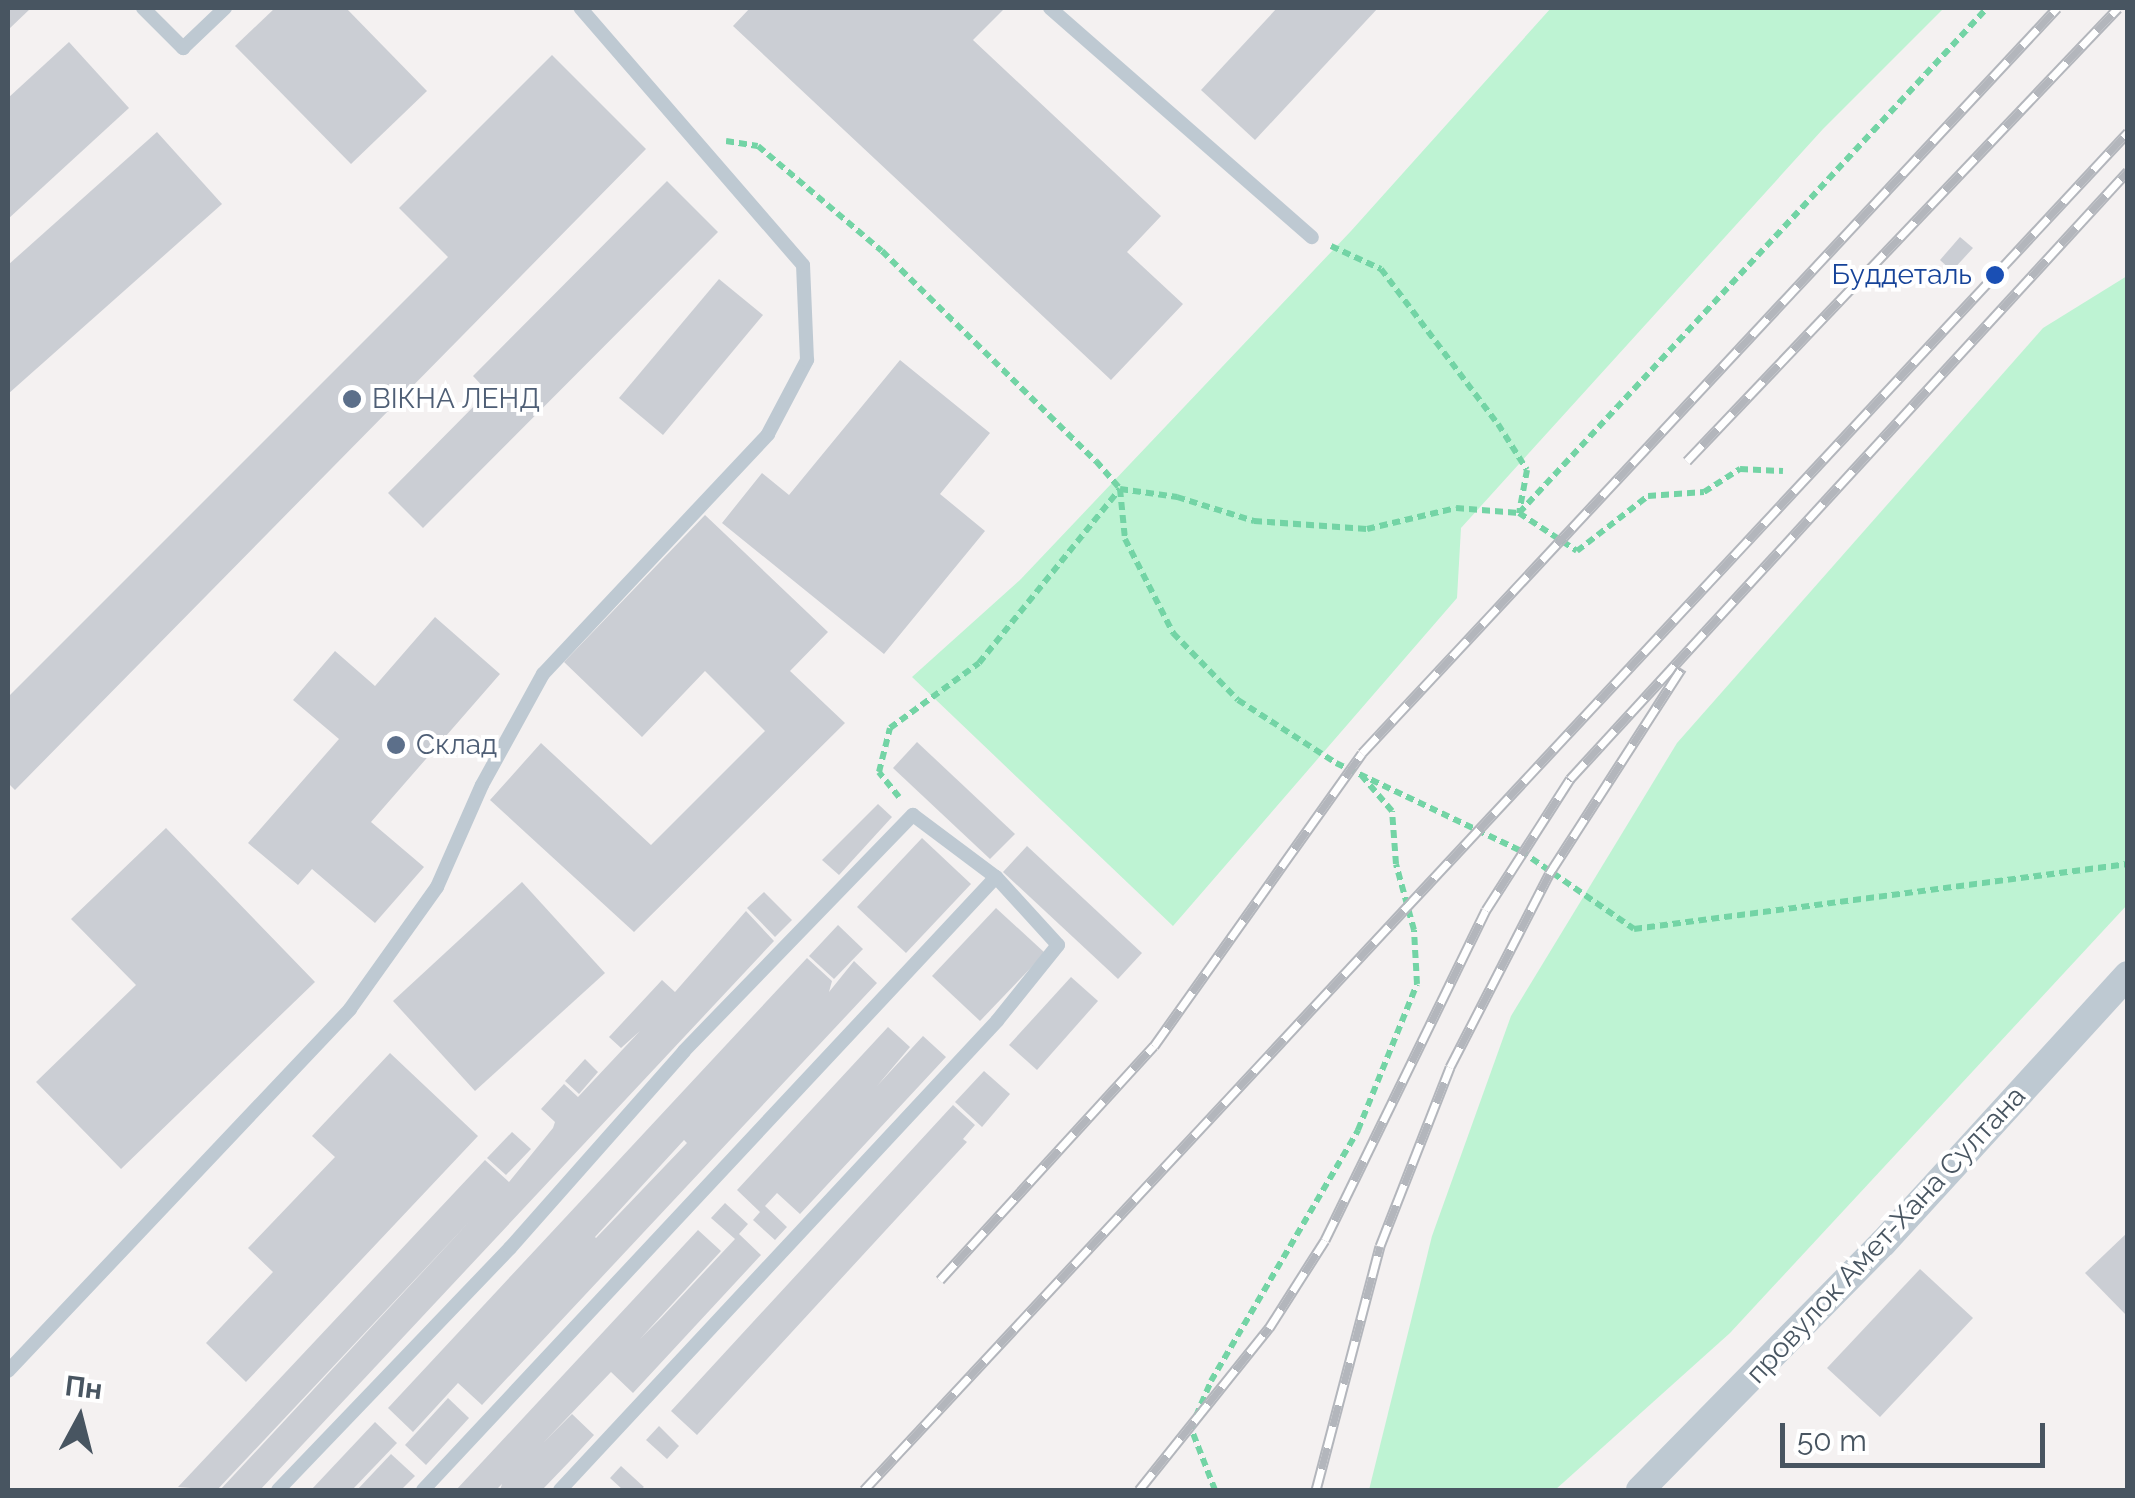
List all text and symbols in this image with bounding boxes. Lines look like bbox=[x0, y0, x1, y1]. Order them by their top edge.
place label: Буддеталь bbox=[1832, 258, 1972, 292]
marker: Буддеталь bbox=[1982, 262, 2008, 288]
place label: ВІКНА ЛЕНД bbox=[372, 382, 541, 416]
marker: ВІКНА ЛЕНД bbox=[341, 388, 363, 410]
place label: Склад bbox=[416, 728, 497, 762]
marker: Склад bbox=[385, 734, 407, 756]
street label: провулок Амет-Хана Султана bbox=[1739, 1079, 2033, 1391]
north arrow bbox=[30, 1368, 130, 1468]
text: Пн bbox=[63, 1369, 104, 1406]
scale bar bbox=[1785, 1403, 2050, 1465]
text: 50 m bbox=[1797, 1423, 1867, 1458]

